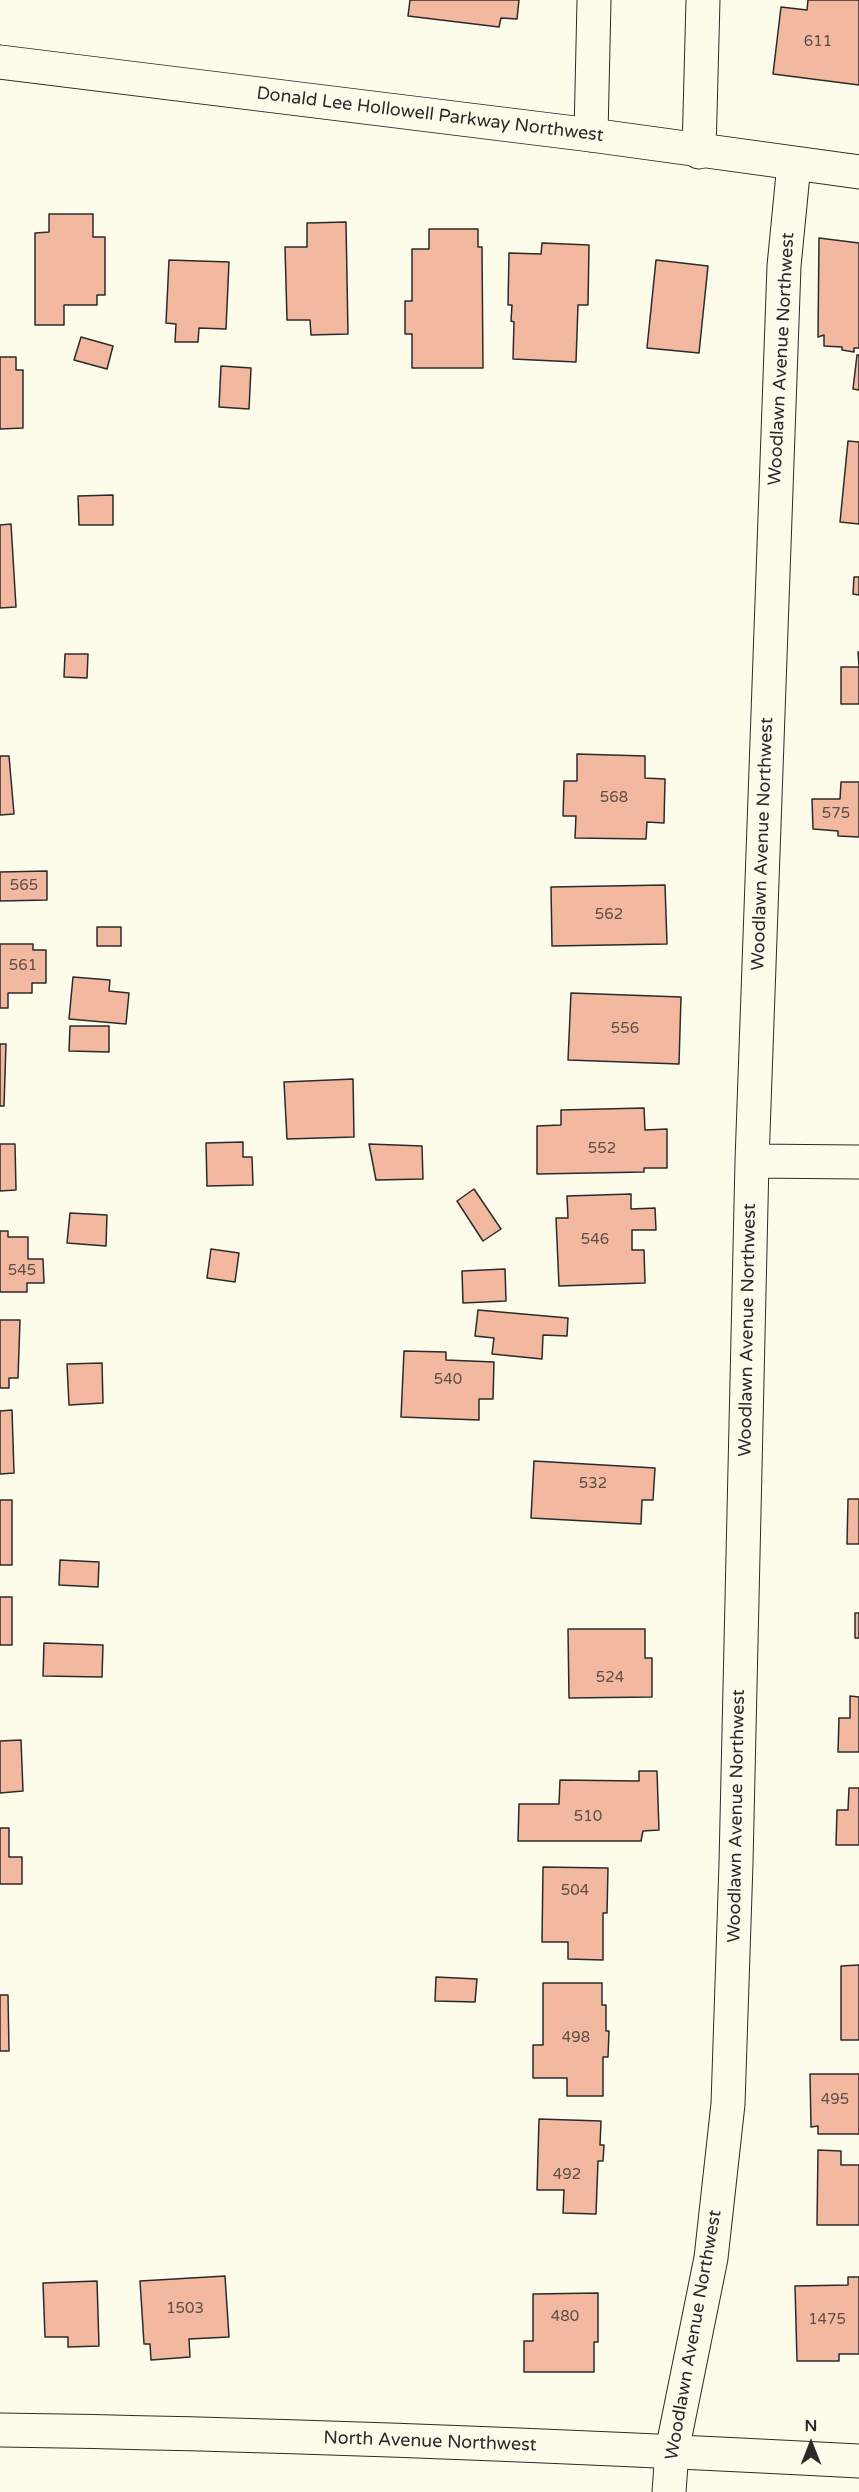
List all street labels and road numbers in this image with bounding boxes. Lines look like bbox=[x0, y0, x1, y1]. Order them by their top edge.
street label: Donald Lee Hollowell Parkway Northwest bbox=[255, 83, 605, 147]
street label: Woodlawn Avenue Northwest bbox=[765, 232, 799, 486]
street label: Woodlawn Avenue Northwest bbox=[748, 717, 778, 971]
street label: Woodlawn Avenue Northwest bbox=[735, 1203, 761, 1457]
street label: Woodlawn Avenue Northwest bbox=[724, 1689, 750, 1943]
street label: Woodlawn Avenue Northwest bbox=[661, 2208, 727, 2462]
street label: North Avenue Northwest bbox=[323, 2427, 537, 2457]

